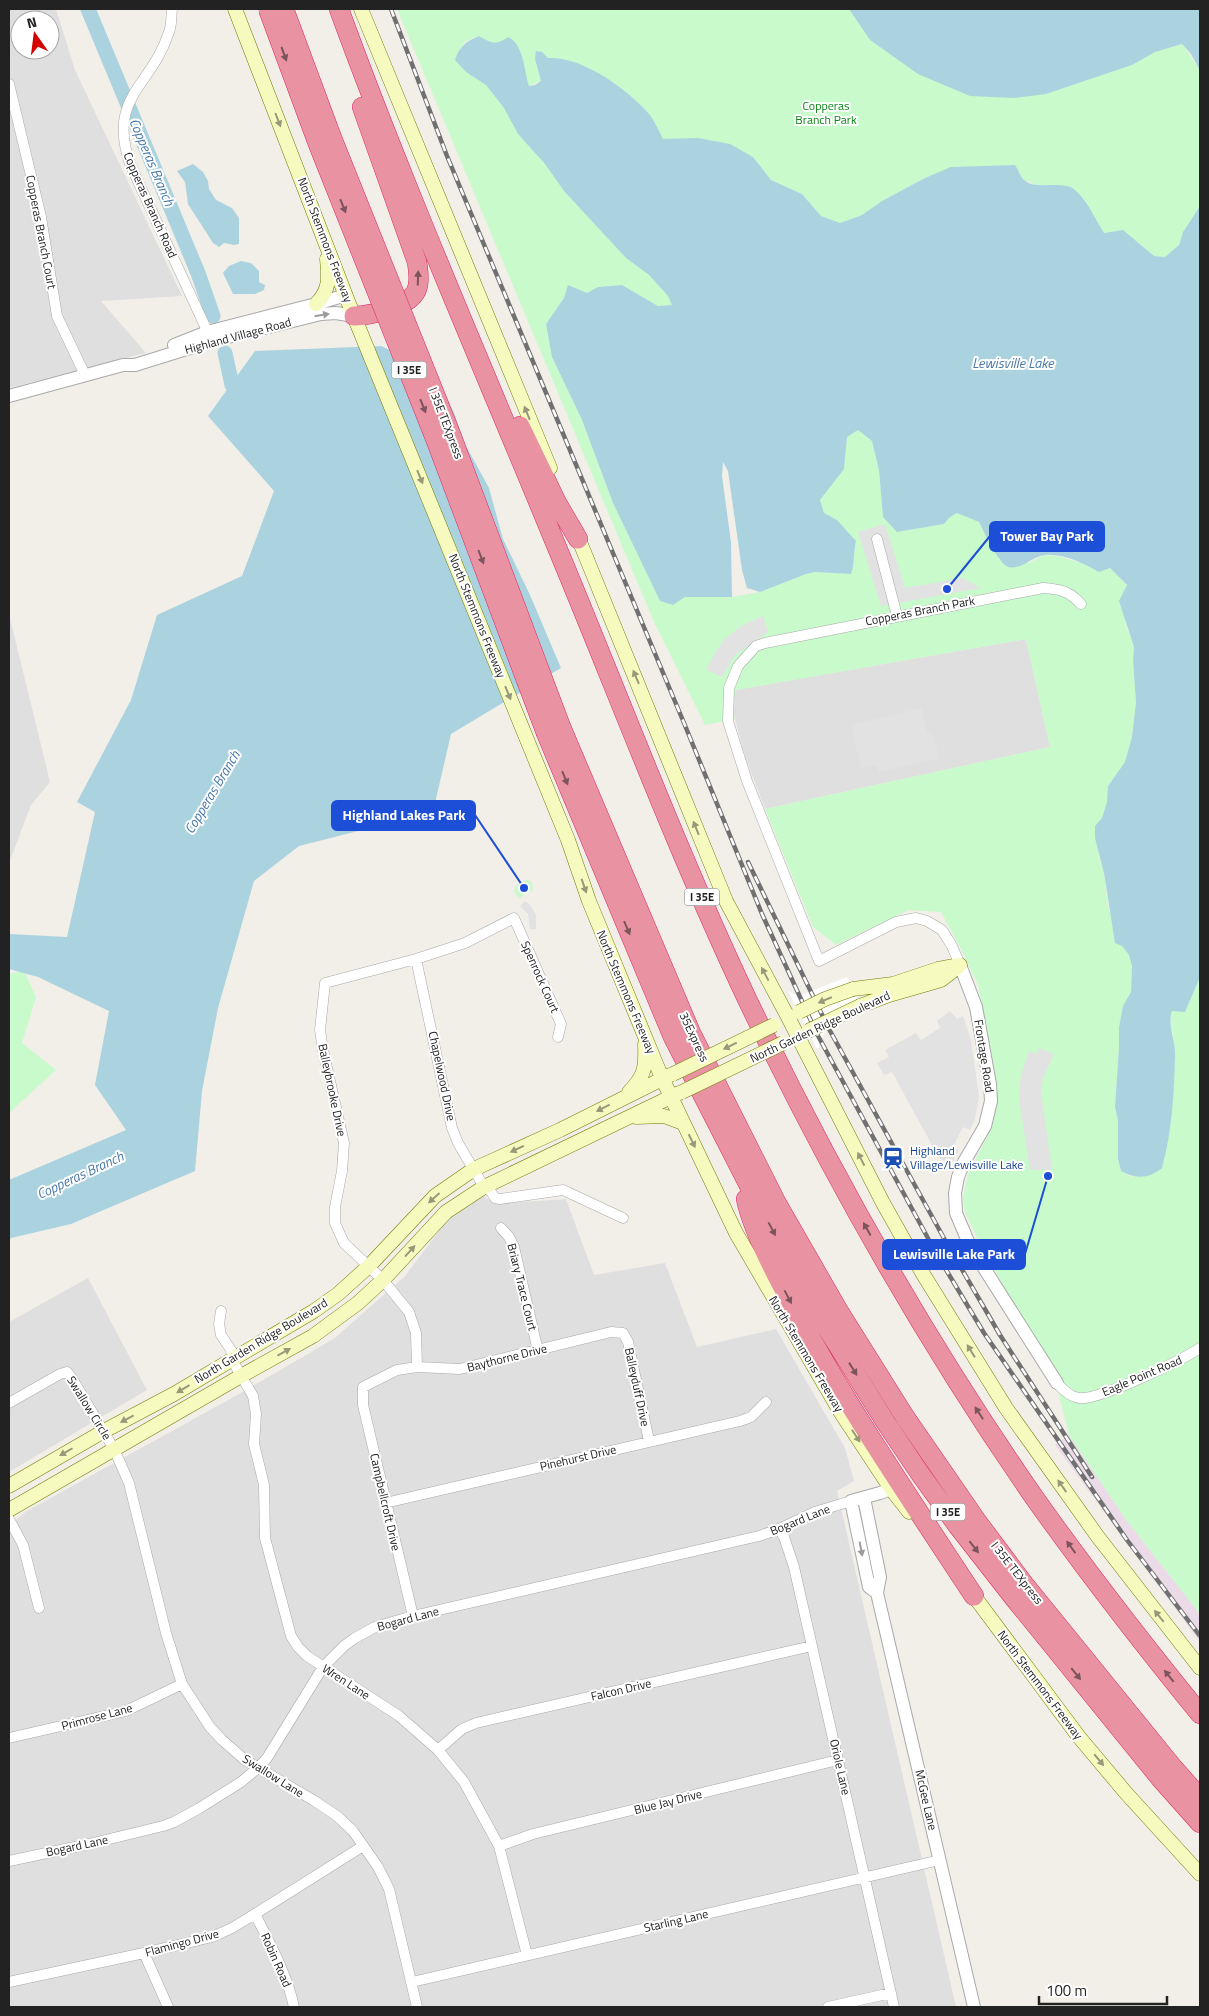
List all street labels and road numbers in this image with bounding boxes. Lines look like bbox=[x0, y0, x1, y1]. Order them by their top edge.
street label: Copperas Branch Road bbox=[119, 149, 182, 261]
street label: Copperas Branch Court bbox=[21, 173, 62, 291]
street label: North Stemmons Freeway bbox=[293, 175, 358, 305]
street label: Highland Village Road bbox=[182, 312, 293, 359]
road number: I 35E bbox=[392, 362, 426, 378]
street label: I 35E TEXpress bbox=[424, 384, 469, 462]
street label: North Stemmons Freeway bbox=[444, 551, 511, 681]
street label: Copperas Branch Park bbox=[864, 591, 977, 630]
road number: I 35E bbox=[684, 889, 720, 906]
street label: North Stemmons Freeway bbox=[592, 927, 661, 1057]
street label: Spenrock Court bbox=[516, 938, 565, 1016]
street label: North Garden Ridge Boulevard bbox=[747, 986, 893, 1067]
street label: 35Express bbox=[675, 1009, 714, 1065]
street label: Frontage Road bbox=[969, 1018, 1000, 1094]
street label: Chapelwood Drive bbox=[424, 1029, 461, 1122]
street label: Balleybrooke Drive bbox=[313, 1042, 352, 1138]
street label: Briary Trace Court bbox=[502, 1241, 543, 1333]
street label: North Stemmons Freeway bbox=[764, 1292, 849, 1416]
street label: North Garden Ridge Boulevard bbox=[190, 1293, 331, 1388]
street label: Baythorne Drive bbox=[465, 1338, 549, 1377]
street label: Balleyduff Drive bbox=[620, 1346, 655, 1428]
street label: Eagle Point Road bbox=[1099, 1350, 1185, 1401]
street label: Swallow Circle bbox=[62, 1372, 117, 1443]
street label: Pinehurst Drive bbox=[538, 1439, 618, 1476]
street label: Campbellcroft Drive bbox=[365, 1451, 406, 1552]
street label: Bogard Lane bbox=[767, 1499, 833, 1540]
road number: I 35E bbox=[930, 1504, 966, 1520]
street label: I 35E TEXpress bbox=[987, 1537, 1048, 1609]
street label: Bogard Lane bbox=[375, 1601, 441, 1636]
street label: North Stemmons Freeway bbox=[993, 1626, 1088, 1744]
street label: Wren Lane bbox=[318, 1659, 374, 1704]
street label: Falcon Drive bbox=[589, 1673, 653, 1706]
street label: Primrose Lane bbox=[59, 1698, 135, 1735]
street label: Oriole Lane bbox=[825, 1737, 856, 1797]
street label: Swallow Lane bbox=[239, 1749, 308, 1802]
street label: McGee Lane bbox=[910, 1768, 943, 1832]
street label: Blue Jay Drive bbox=[632, 1784, 704, 1819]
street label: Bogard Lane bbox=[44, 1830, 110, 1861]
street label: Starling Lane bbox=[642, 1904, 710, 1937]
street label: Flamingo Drive bbox=[143, 1924, 221, 1961]
street label: Robin Road bbox=[256, 1930, 297, 1990]

